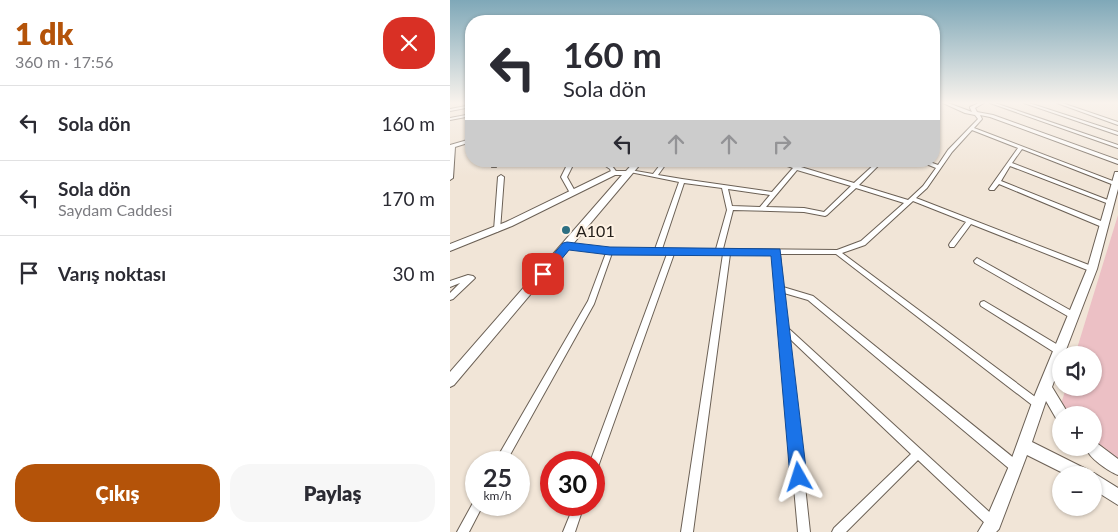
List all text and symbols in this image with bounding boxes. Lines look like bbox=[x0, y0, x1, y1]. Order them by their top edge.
text: 1 dk bbox=[15, 15, 73, 51]
button: close bbox=[383, 17, 435, 69]
text: 160 m bbox=[563, 33, 662, 75]
icon: left bbox=[480, 35, 545, 100]
text: 360 m · 17:56 bbox=[15, 52, 114, 71]
text: Sola dön bbox=[563, 75, 646, 102]
icon: left bbox=[15, 109, 43, 137]
text: Sola dön bbox=[58, 112, 131, 135]
text: 160 m bbox=[381, 112, 435, 135]
icon: left bbox=[609, 130, 637, 158]
icon: ahead bbox=[662, 130, 690, 158]
icon: ahead bbox=[715, 130, 743, 158]
icon: right bbox=[768, 130, 796, 158]
text: Sola dön bbox=[58, 177, 131, 200]
icon: left bbox=[15, 184, 43, 212]
text: 170 m bbox=[381, 187, 435, 210]
text: Saydam Caddesi bbox=[58, 200, 172, 219]
place label: A101 bbox=[576, 221, 615, 240]
marker: A101 bbox=[560, 224, 572, 236]
pin bbox=[522, 253, 564, 295]
icon: arrive bbox=[15, 259, 43, 287]
icon: arrive bbox=[529, 260, 557, 288]
text: Varış noktası bbox=[58, 262, 166, 285]
text: 30 m bbox=[392, 262, 435, 285]
map controls bbox=[1052, 346, 1102, 516]
button: sound bbox=[1052, 346, 1102, 396]
button: + bbox=[1052, 406, 1102, 456]
position arrow bbox=[772, 450, 824, 502]
speed limit sign: 30 bbox=[540, 451, 605, 516]
text: 25 bbox=[483, 462, 512, 492]
button: Çıkış bbox=[15, 464, 220, 522]
button: Paylaş bbox=[230, 464, 435, 522]
button: − bbox=[1052, 466, 1102, 516]
text: km/h bbox=[483, 488, 512, 503]

